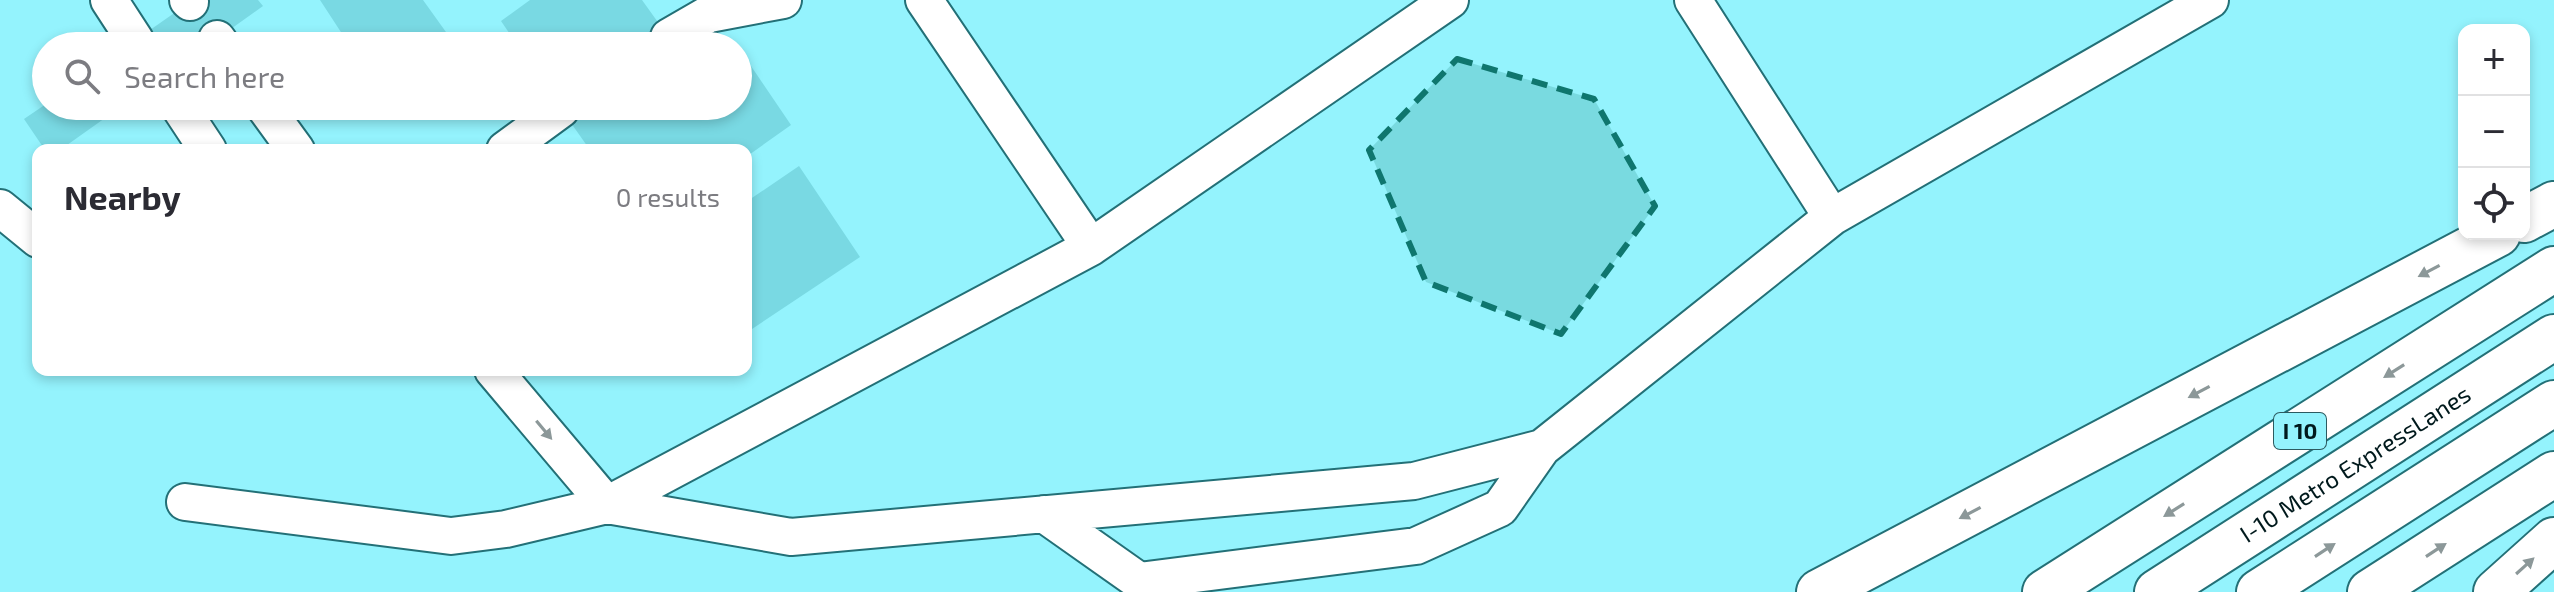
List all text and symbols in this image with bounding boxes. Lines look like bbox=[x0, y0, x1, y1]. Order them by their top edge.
map controls bbox=[2458, 24, 2530, 240]
button: + bbox=[2458, 24, 2530, 96]
search box bbox=[32, 32, 752, 120]
icon: search bbox=[60, 54, 104, 98]
text: Search here bbox=[124, 58, 285, 94]
button: − bbox=[2458, 96, 2530, 168]
button: locate bbox=[2458, 168, 2530, 240]
text: Nearby bbox=[64, 176, 181, 217]
text: 0 results bbox=[616, 181, 720, 212]
one-way arrow bbox=[2418, 264, 2441, 277]
one-way arrow bbox=[2383, 364, 2404, 379]
street label: I-10 Metro ExpressLanes bbox=[2234, 378, 2476, 548]
one-way arrow bbox=[2188, 385, 2211, 398]
road number: I 10 bbox=[2274, 413, 2326, 449]
one-way arrow bbox=[535, 419, 552, 439]
one-way arrow bbox=[2163, 503, 2185, 517]
one-way arrow bbox=[1958, 507, 1981, 520]
one-way arrow bbox=[2314, 543, 2336, 557]
one-way arrow bbox=[2425, 543, 2446, 558]
one-way arrow bbox=[2516, 557, 2535, 575]

